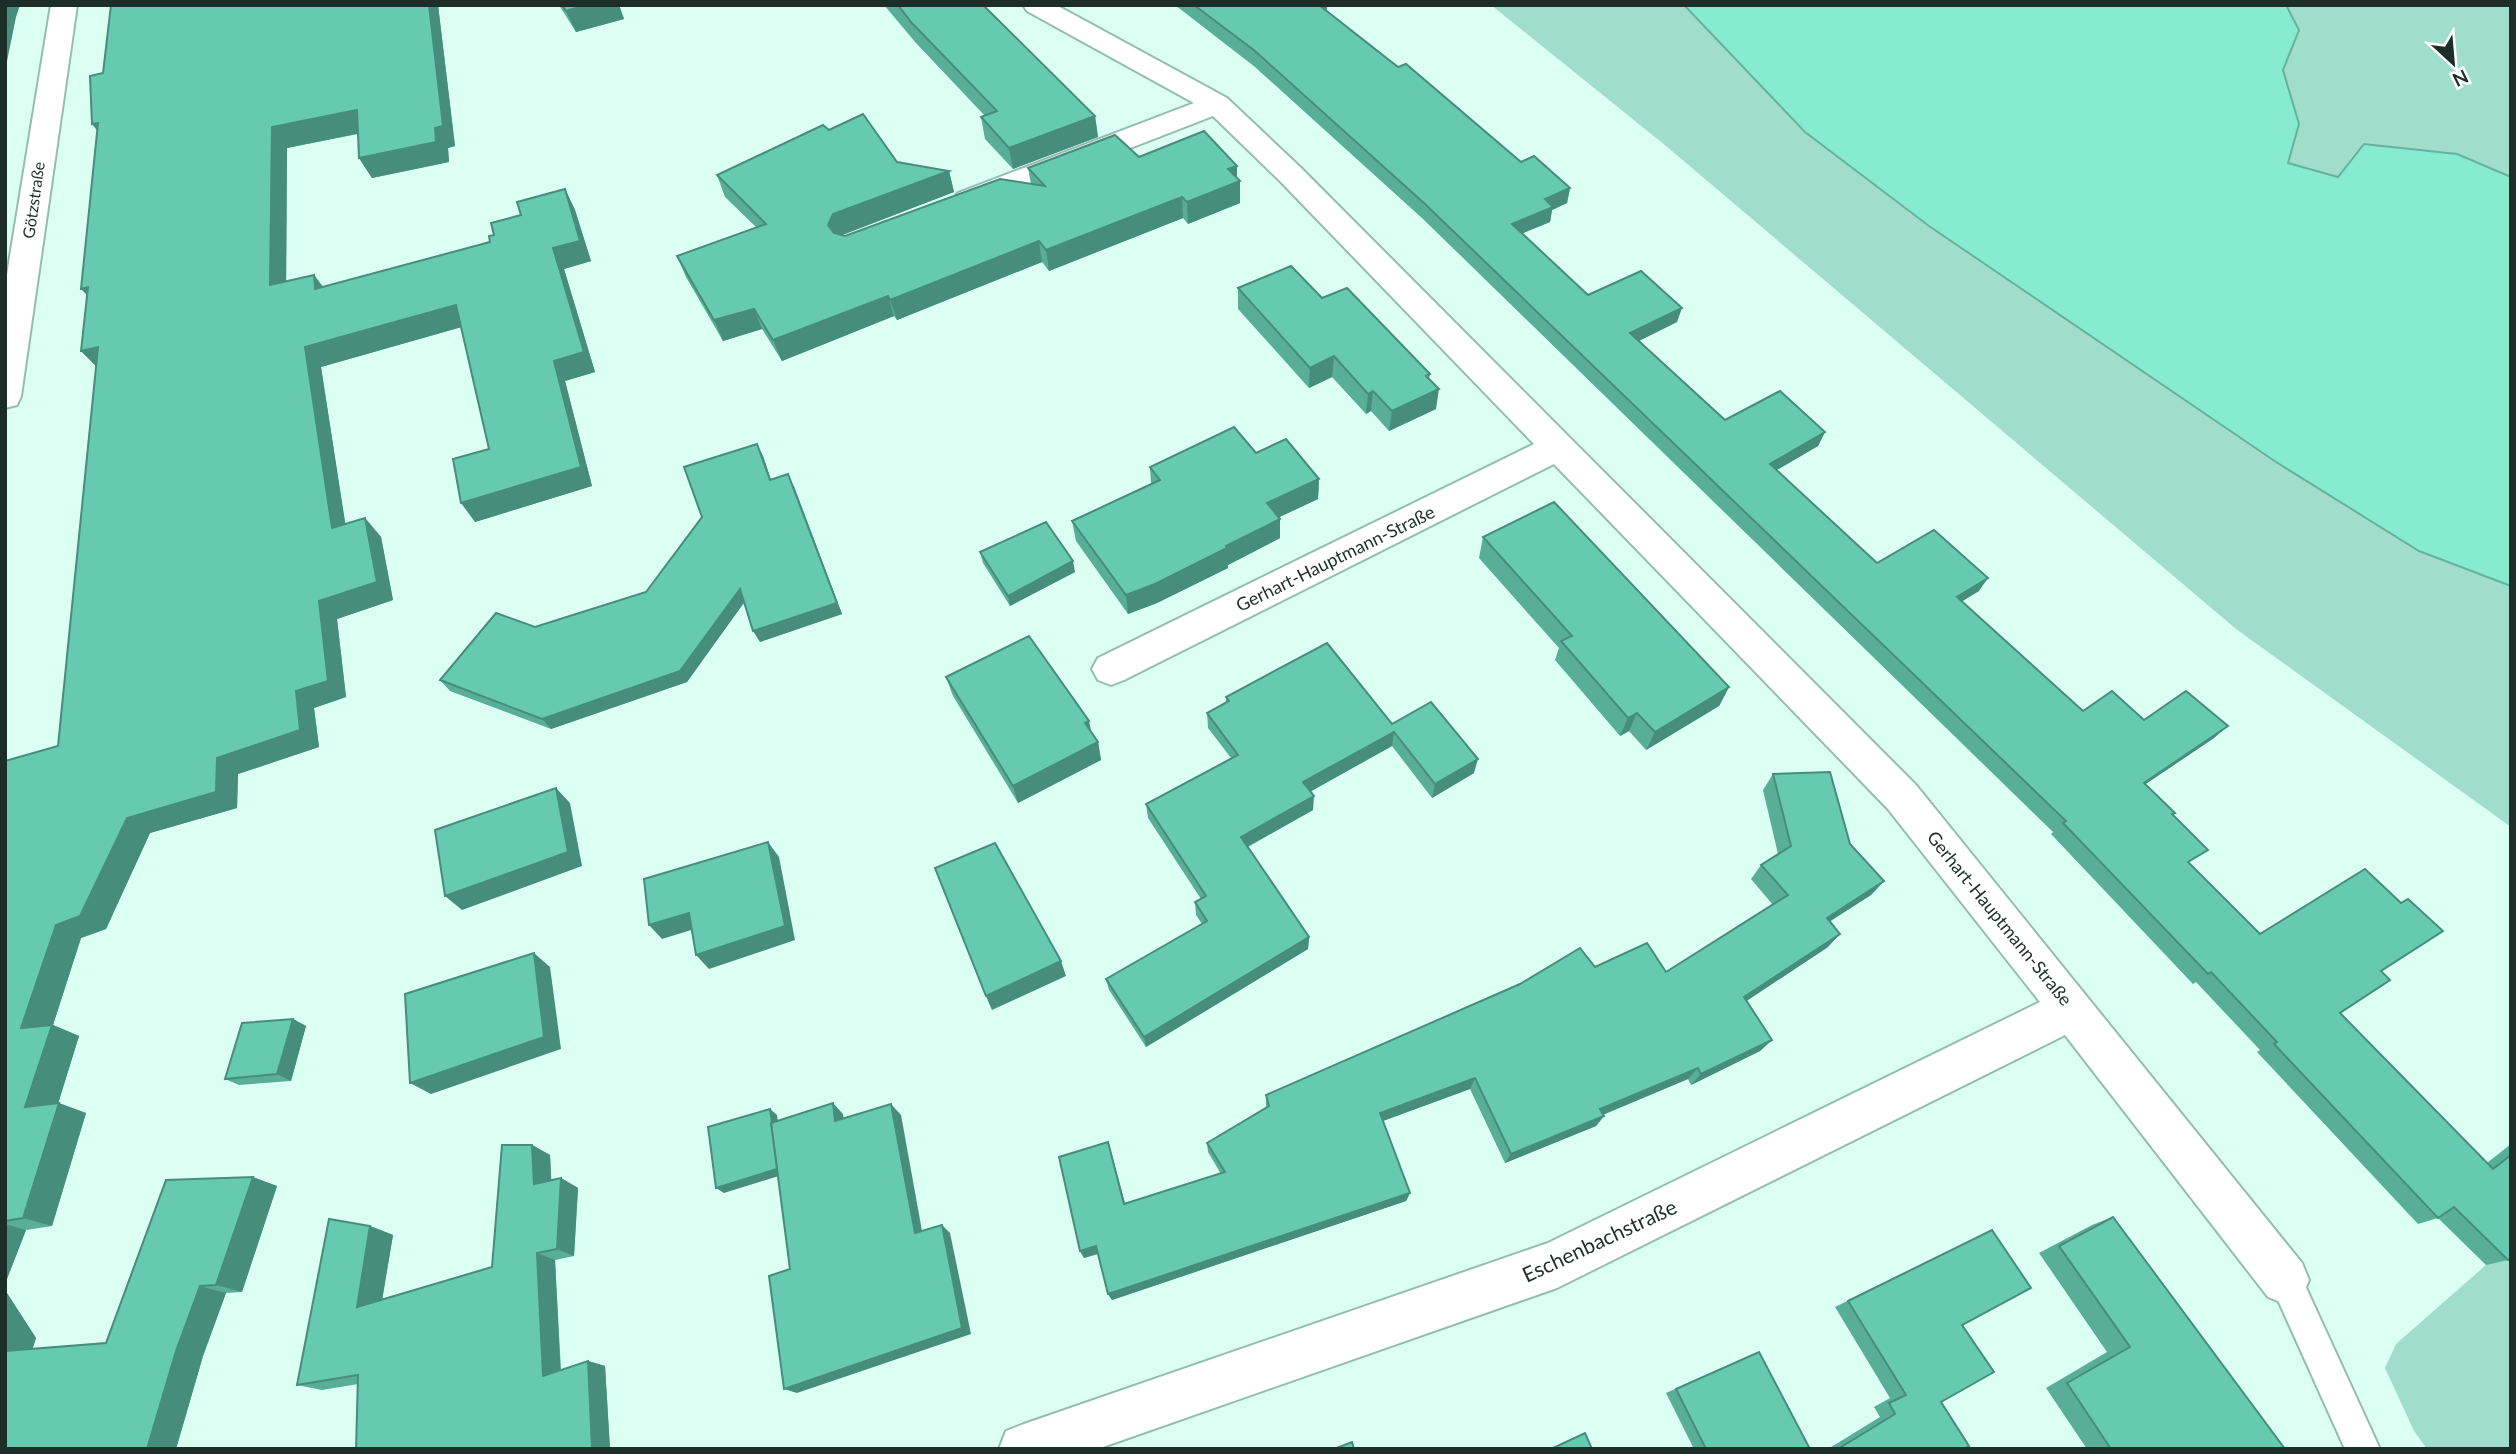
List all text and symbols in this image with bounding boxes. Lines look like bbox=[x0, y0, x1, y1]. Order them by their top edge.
north arrow bbox=[2418, 28, 2488, 98]
text: N bbox=[2449, 65, 2472, 92]
street label: Götzstraße bbox=[18, 160, 48, 240]
street label: Gerhart-Hauptmann-Straße bbox=[1232, 500, 1438, 616]
street label: Gerhart-Hauptmann-Straße bbox=[1923, 826, 2077, 1010]
street label: Eschenbachstraße bbox=[1518, 1193, 1680, 1287]

